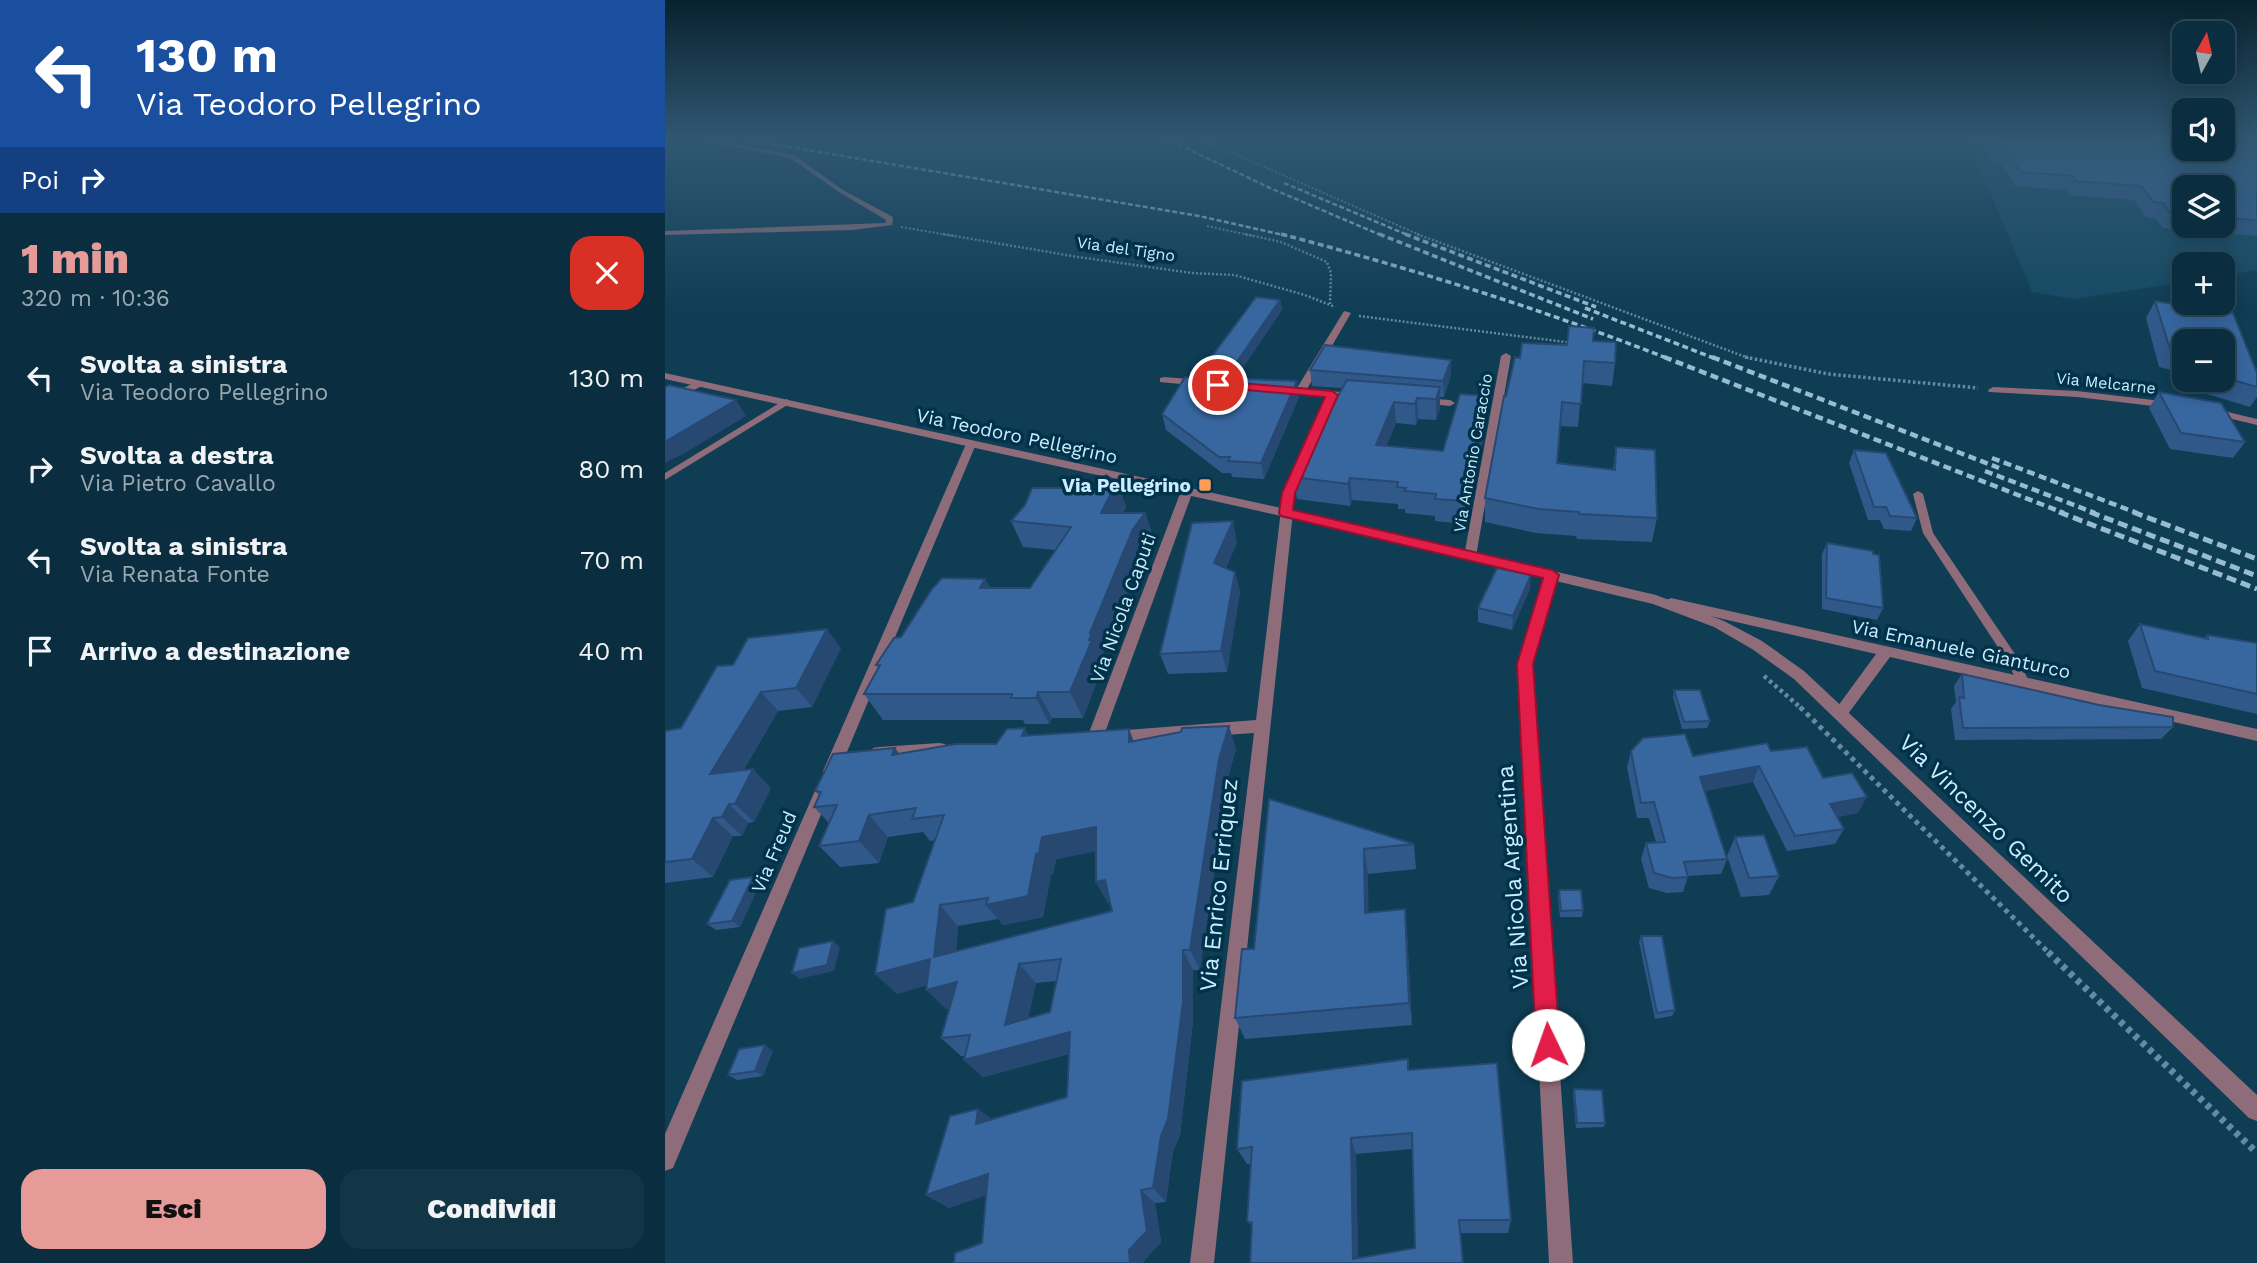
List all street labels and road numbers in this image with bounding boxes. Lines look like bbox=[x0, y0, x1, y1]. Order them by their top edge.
street label: Via del Tigno bbox=[1076, 233, 1176, 265]
street label: Via Melcarne bbox=[2055, 368, 2157, 398]
street label: Via Antonio Caraccio bbox=[1450, 372, 1496, 534]
street label: Via Teodoro Pellegrino bbox=[914, 403, 1120, 469]
street label: Via Nicola Caputi bbox=[1085, 530, 1161, 686]
street label: Via Emanuele Gianturco bbox=[1849, 615, 2073, 683]
street label: Via Vincenzo Gemito bbox=[1893, 729, 2079, 909]
street label: Via Nicola Argentina bbox=[1492, 764, 1534, 990]
street label: Via Enrico Erriquez bbox=[1194, 777, 1244, 993]
street label: Via Freud bbox=[746, 807, 802, 897]

